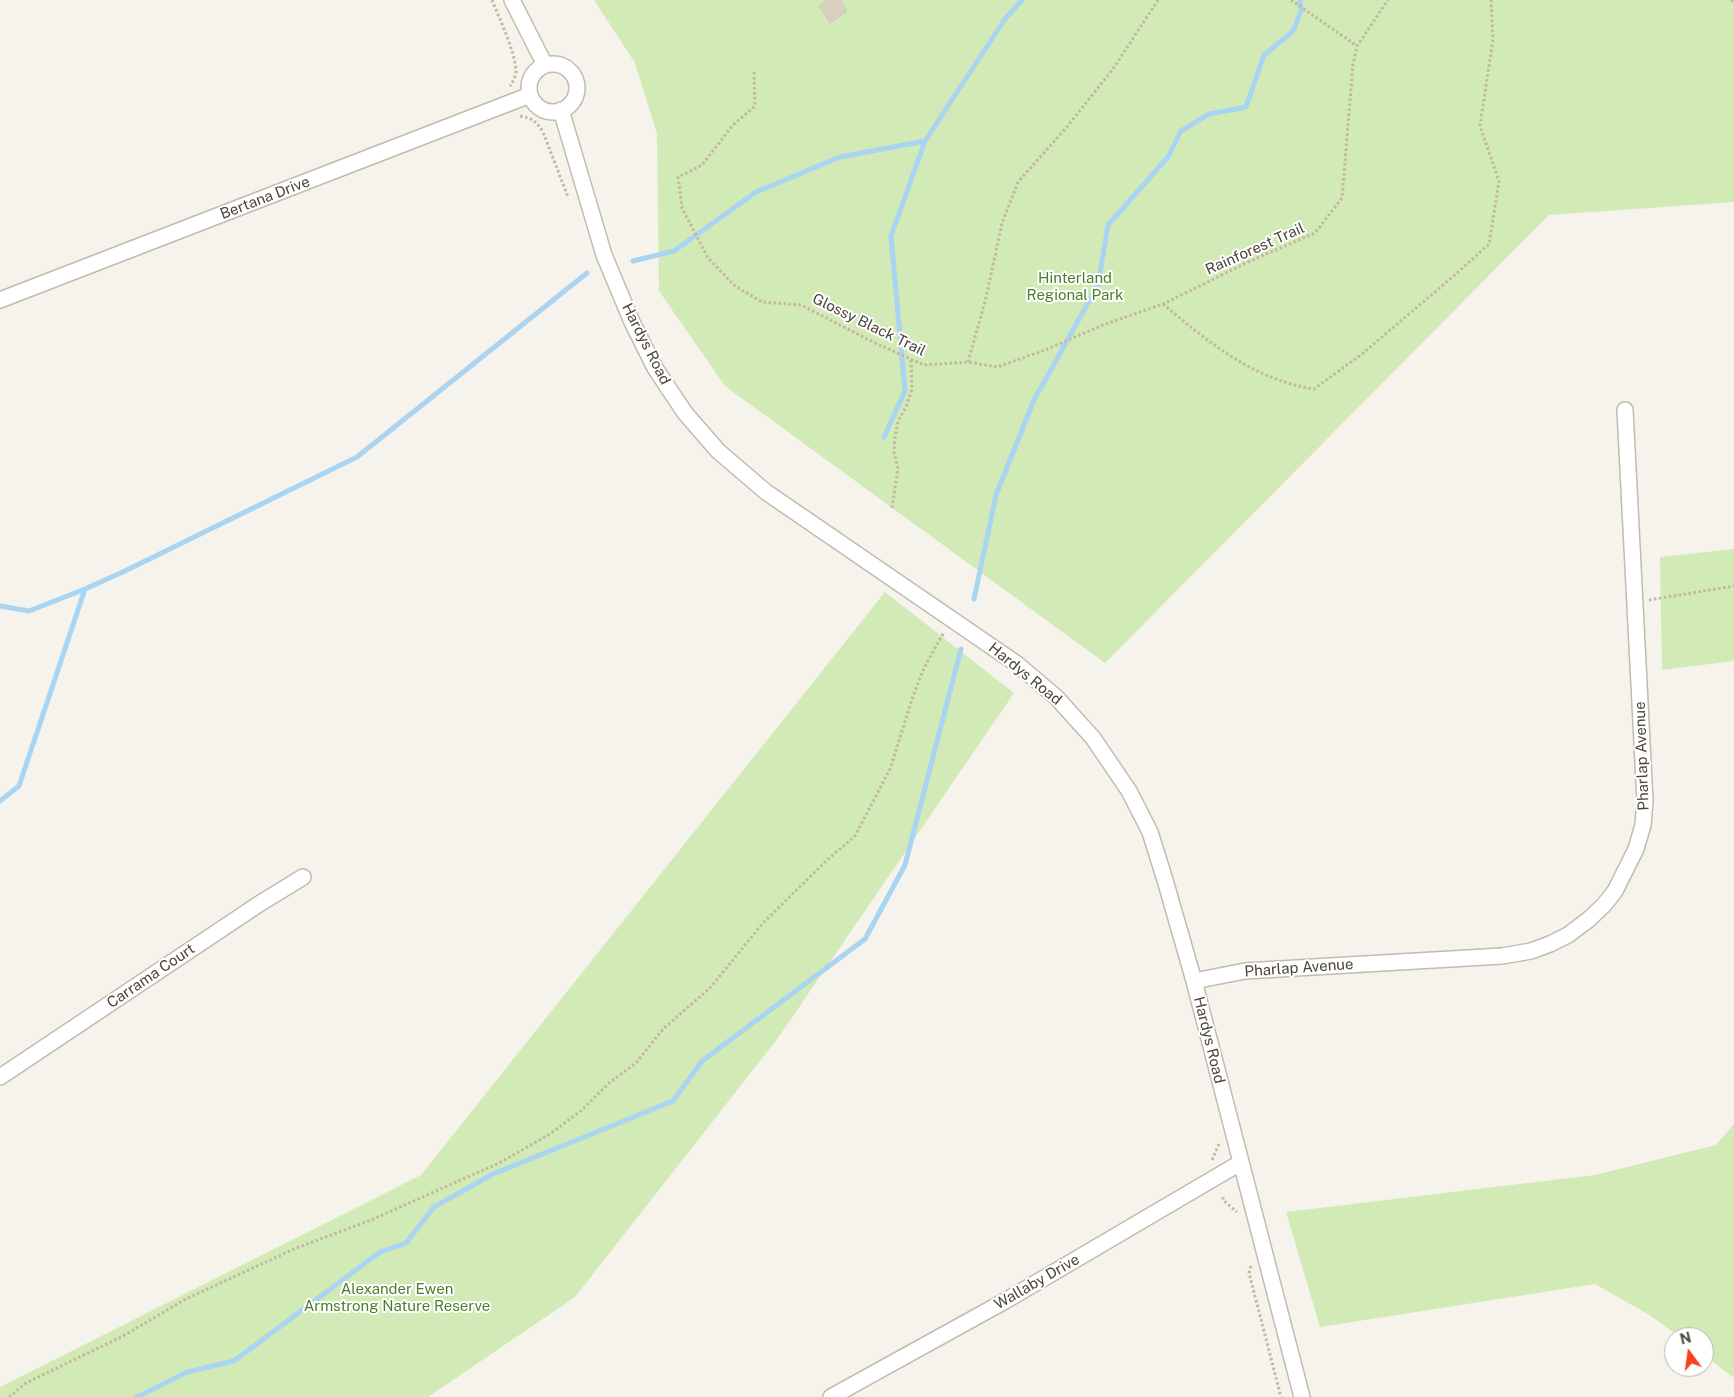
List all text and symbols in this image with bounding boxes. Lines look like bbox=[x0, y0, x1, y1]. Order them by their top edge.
street label: Bertana Drive bbox=[218, 173, 312, 223]
street label: Rainforest Trail bbox=[1203, 219, 1307, 279]
park label: Hinterland Regional Park bbox=[1027, 269, 1123, 304]
street label: Glossy Black Trail bbox=[809, 290, 929, 360]
street label: Hardys Road bbox=[618, 300, 674, 388]
street label: Hardys Road bbox=[985, 639, 1065, 709]
street label: Pharlap Avenue bbox=[1631, 701, 1653, 811]
street label: Carrama Court bbox=[104, 940, 198, 1012]
street label: Pharlap Avenue bbox=[1244, 955, 1354, 981]
street label: Hardys Road bbox=[1189, 995, 1229, 1085]
street label: Wallaby Drive bbox=[991, 1250, 1083, 1314]
park label: Alexander Ewen Armstrong Nature Reserve bbox=[304, 1280, 490, 1315]
north arrow bbox=[1664, 1327, 1714, 1377]
text: N bbox=[1678, 1329, 1693, 1348]

